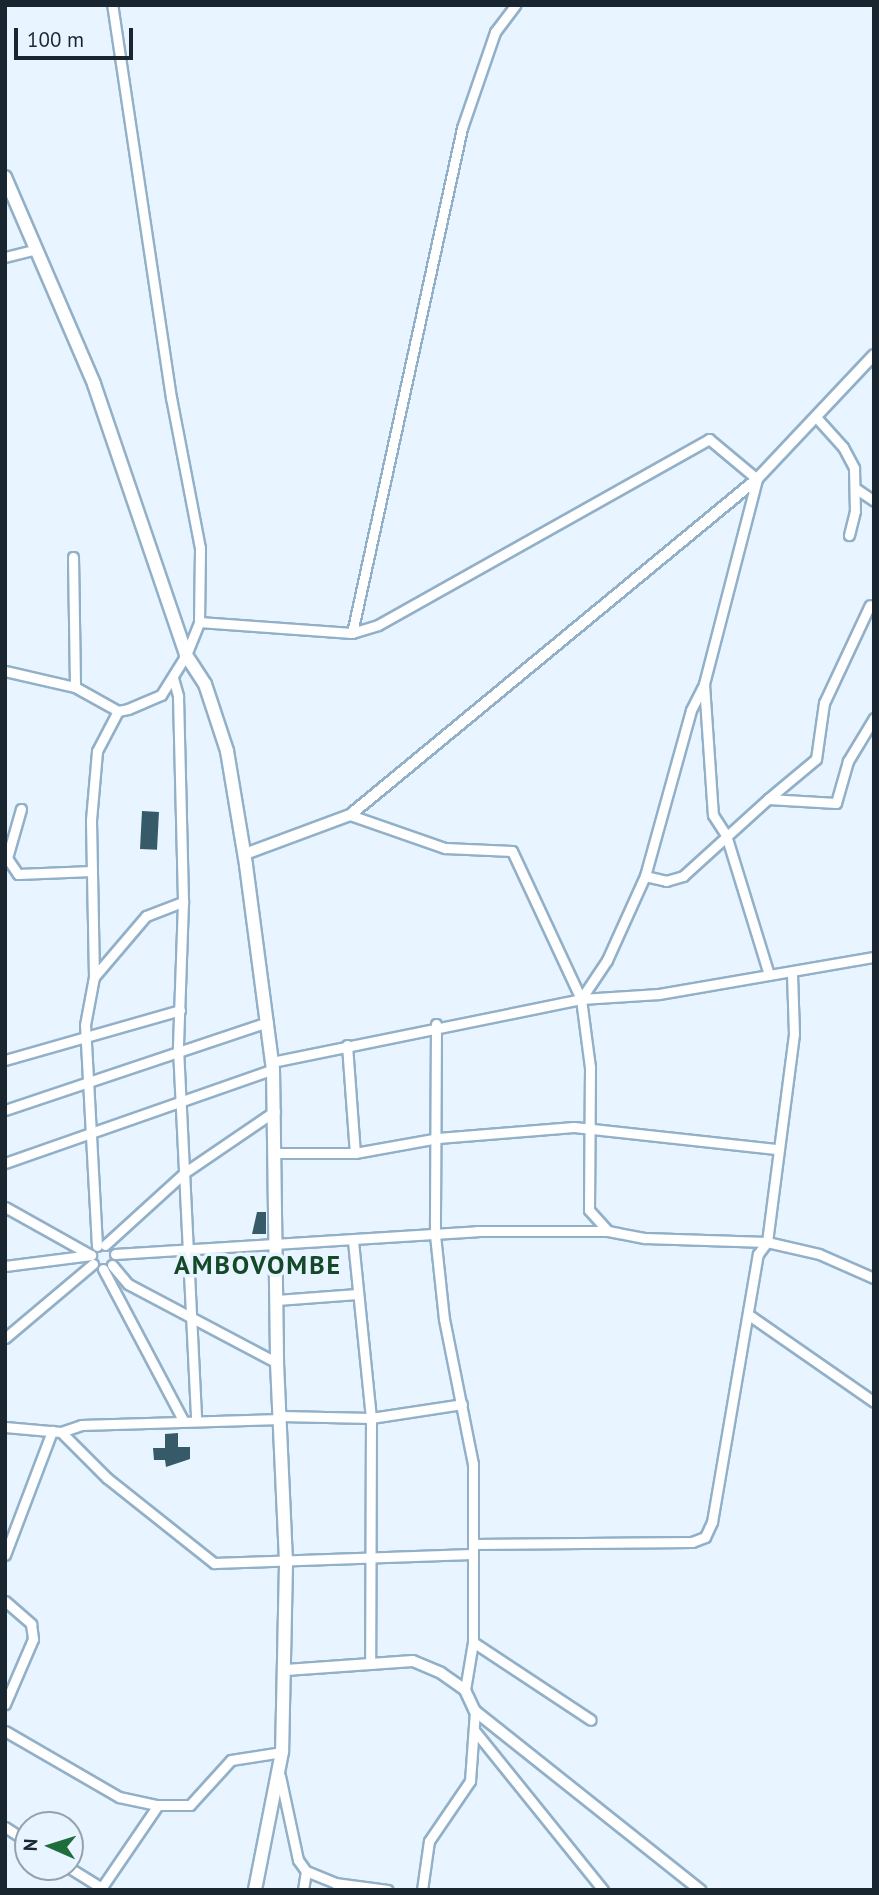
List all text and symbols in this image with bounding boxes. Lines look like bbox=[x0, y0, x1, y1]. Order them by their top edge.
scale bar bbox=[18, 14, 136, 58]
text: 100 m bbox=[27, 26, 84, 53]
district label: AMBOVOMBE bbox=[175, 1249, 341, 1281]
north arrow bbox=[14, 1811, 84, 1881]
text: N bbox=[18, 1838, 42, 1852]

